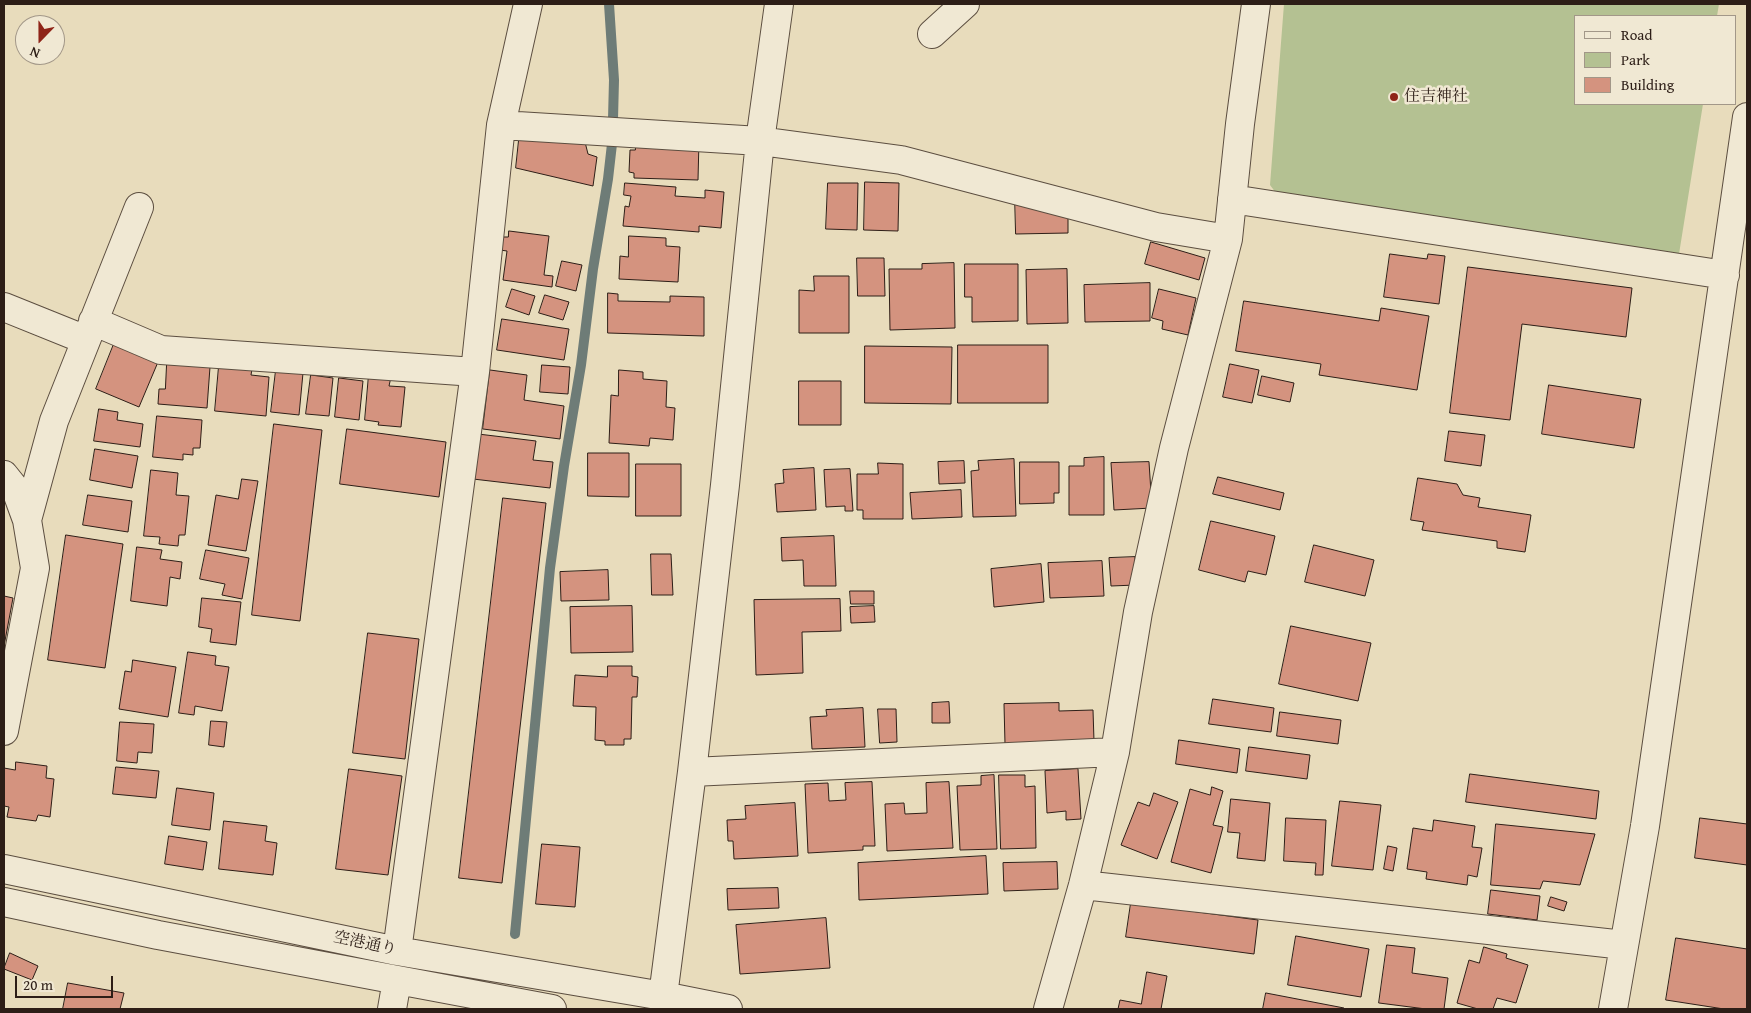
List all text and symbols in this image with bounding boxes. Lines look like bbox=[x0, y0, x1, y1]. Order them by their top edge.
north arrow bbox=[15, 15, 65, 65]
legend bbox=[1574, 15, 1736, 105]
text: Road bbox=[1621, 24, 1652, 45]
text: N bbox=[27, 42, 43, 64]
text: Park bbox=[1621, 49, 1650, 70]
text: Building bbox=[1621, 74, 1674, 95]
place label: 住吉神社 bbox=[1404, 87, 1468, 107]
marker: 住吉神社 bbox=[1388, 91, 1400, 103]
street label: 空港通り bbox=[332, 928, 398, 960]
scale bar bbox=[18, 966, 115, 998]
text: 20 m bbox=[23, 974, 53, 995]

